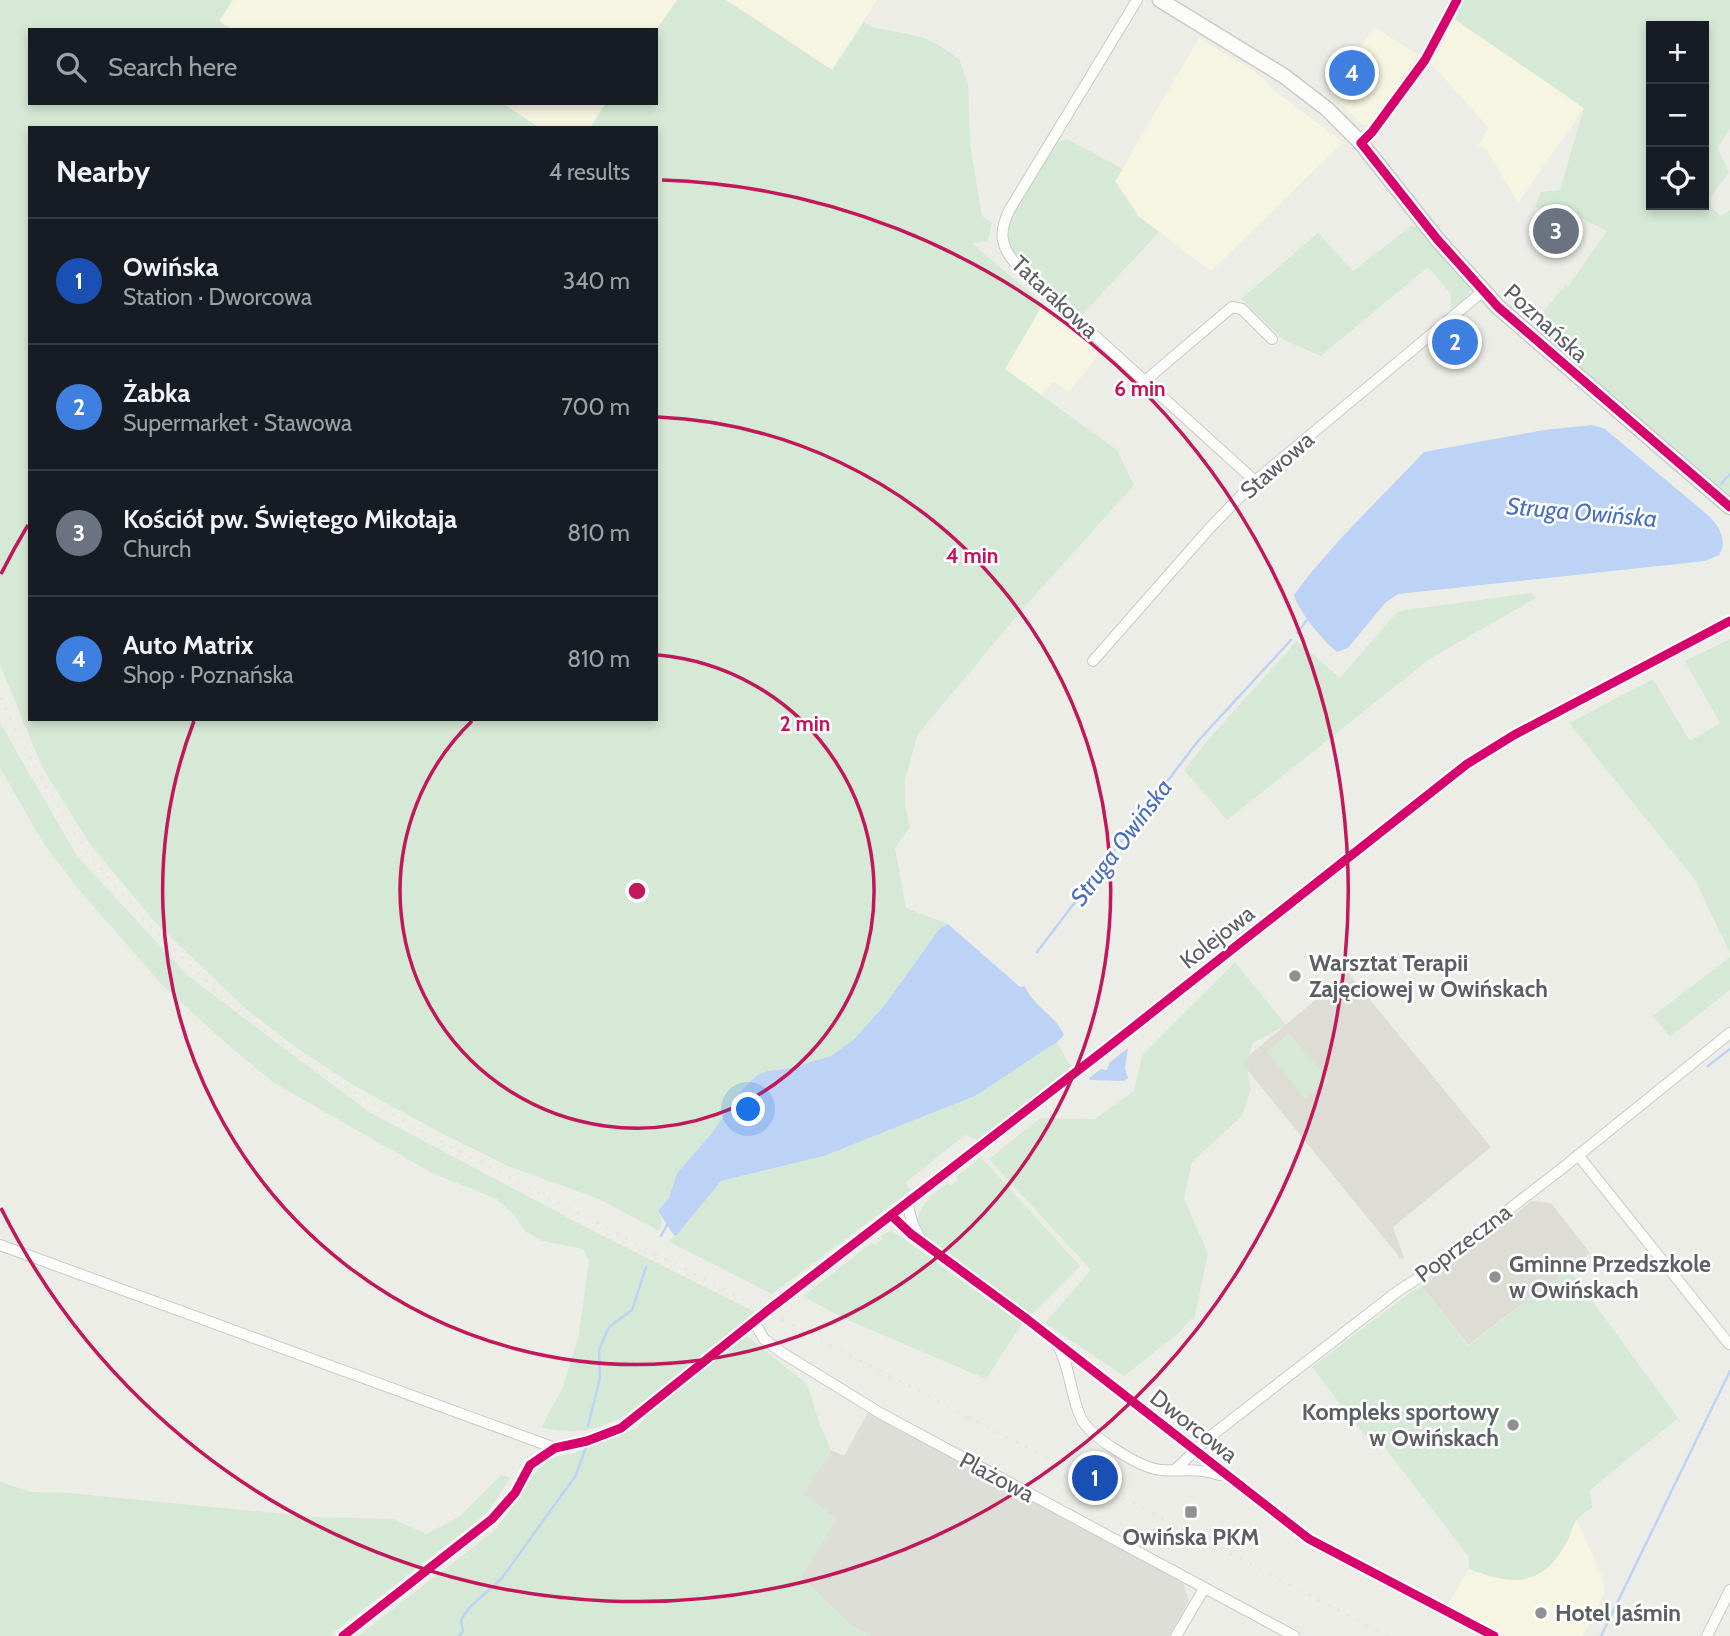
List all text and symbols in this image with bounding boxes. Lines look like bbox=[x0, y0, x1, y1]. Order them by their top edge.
map controls bbox=[1646, 21, 1709, 210]
button: + bbox=[1646, 21, 1709, 84]
search box bbox=[28, 28, 658, 105]
pin: 4 bbox=[1329, 47, 1375, 99]
icon: search bbox=[52, 48, 90, 86]
text: Search here bbox=[108, 51, 237, 83]
button: − bbox=[1646, 84, 1709, 147]
button: locate bbox=[1646, 147, 1709, 210]
text: Nearby bbox=[56, 153, 150, 190]
text: 4 results bbox=[549, 158, 630, 186]
pin: 3 bbox=[1533, 205, 1579, 257]
street label: Tatarakowa bbox=[1006, 250, 1104, 344]
text: Owińska bbox=[123, 251, 219, 283]
text: 1 bbox=[75, 267, 83, 295]
text: 340 m bbox=[563, 267, 630, 295]
street label: Poznańska bbox=[1498, 278, 1594, 368]
text: Station · Dworcowa bbox=[123, 283, 312, 311]
pin: 2 bbox=[1432, 316, 1478, 368]
text: 6 min bbox=[1114, 376, 1166, 401]
text: Żabka bbox=[123, 377, 190, 409]
text: 2 bbox=[73, 393, 85, 421]
text: 700 m bbox=[561, 393, 630, 421]
text: Supermarket · Stawowa bbox=[123, 409, 352, 437]
street label: Stawowa bbox=[1234, 425, 1320, 505]
water label: Struga Owińska bbox=[1505, 491, 1659, 533]
text: Kościół pw. Świętego Mikołaja bbox=[123, 503, 457, 535]
text: 3 bbox=[73, 519, 85, 547]
text: 810 m bbox=[567, 519, 630, 547]
text: Church bbox=[123, 535, 192, 563]
text: 4 min bbox=[946, 543, 998, 568]
text: Auto Matrix bbox=[123, 629, 254, 661]
text: 4 bbox=[72, 645, 86, 673]
text: 810 m bbox=[567, 645, 630, 673]
text: Shop · Poznańska bbox=[123, 661, 294, 689]
text: 2 min bbox=[780, 711, 830, 736]
water label: Struga Owińska bbox=[1064, 773, 1178, 911]
centre of rings bbox=[625, 879, 649, 903]
street label: Kolejowa bbox=[1174, 899, 1260, 975]
place label: Warsztat Terapii Zajęciowej w Owińskach bbox=[1309, 949, 1548, 1003]
marker: Warsztat Terapii Zajęciowej w Owińskach bbox=[1287, 968, 1303, 984]
your location bbox=[731, 1092, 765, 1126]
street label: Poprzeczna bbox=[1409, 1198, 1517, 1288]
place label: Gminne Przedszkole w Owińskach bbox=[1509, 1250, 1711, 1304]
marker: Gminne Przedszkole w Owińskach bbox=[1487, 1269, 1503, 1285]
street label: Dworcowa bbox=[1145, 1383, 1243, 1469]
place label: Kompleks sportowy w Owińskach bbox=[1302, 1398, 1500, 1452]
marker: Kompleks sportowy w Owińskach bbox=[1505, 1417, 1521, 1433]
street label: Plażowa bbox=[955, 1446, 1039, 1508]
pin: 1 bbox=[1072, 1452, 1118, 1504]
marker: Owińska PKM bbox=[1183, 1504, 1199, 1520]
place label: Owińska PKM bbox=[1122, 1523, 1260, 1551]
place label: Hotel Jaśmin bbox=[1555, 1599, 1681, 1627]
marker: Hotel Jaśmin bbox=[1533, 1605, 1549, 1621]

